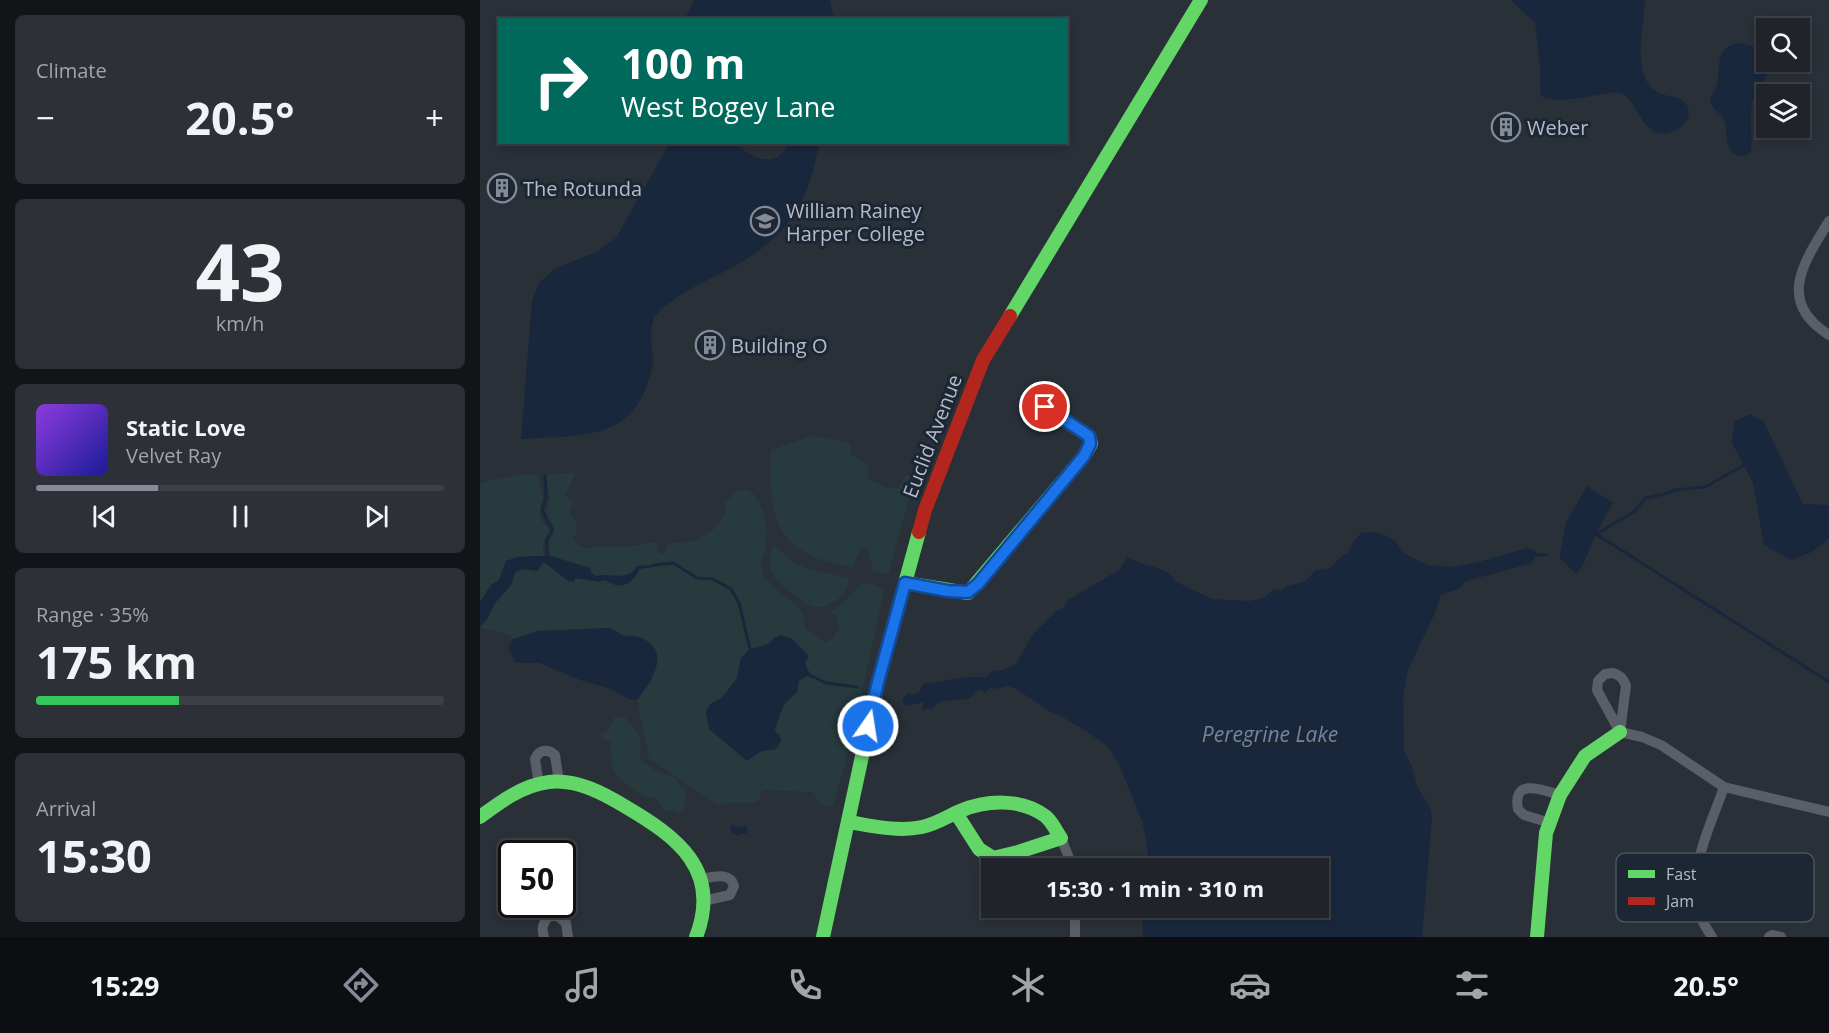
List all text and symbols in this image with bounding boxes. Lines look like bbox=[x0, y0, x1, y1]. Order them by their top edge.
map controls bbox=[1756, 18, 1810, 138]
button: search bbox=[1756, 18, 1810, 72]
text: 100 m bbox=[621, 34, 745, 91]
icon: right bbox=[522, 42, 600, 120]
text: Climate bbox=[36, 57, 107, 84]
button: layers bbox=[1756, 84, 1810, 138]
text: 20.5° bbox=[185, 87, 295, 148]
text: West Bogey Lane bbox=[621, 88, 835, 125]
text: − bbox=[36, 95, 55, 140]
text: + bbox=[425, 95, 444, 140]
building icon: Weber bbox=[1490, 111, 1522, 143]
place label: Weber bbox=[1527, 114, 1588, 141]
building icon: The Rotunda bbox=[486, 172, 518, 204]
place label: The Rotunda bbox=[523, 175, 642, 202]
place label: William Rainey Harper College bbox=[786, 197, 925, 247]
school or university icon: William Rainey Harper College bbox=[749, 205, 781, 237]
text: 43 bbox=[195, 218, 285, 324]
text: km/h bbox=[216, 310, 264, 337]
building icon: Building O bbox=[694, 329, 726, 361]
place label: Building O bbox=[731, 332, 827, 359]
street label: Euclid Avenue bbox=[896, 370, 968, 502]
pin bbox=[1019, 381, 1070, 432]
icon: arrive bbox=[1028, 390, 1061, 423]
text: Static Love bbox=[126, 412, 246, 442]
text: Velvet Ray bbox=[126, 442, 221, 469]
icon: previous bbox=[88, 500, 121, 533]
icon: pause bbox=[224, 500, 257, 533]
icon: next bbox=[360, 500, 393, 533]
text: Range · 35% bbox=[36, 601, 149, 628]
text: 175 km bbox=[36, 631, 197, 692]
position arrow bbox=[836, 694, 900, 758]
water label: Peregrine Lake bbox=[1202, 720, 1338, 748]
text: Arrival bbox=[36, 795, 96, 822]
text: 15:30 bbox=[36, 825, 152, 886]
speed limit sign: 50 bbox=[498, 840, 576, 918]
legend bbox=[1616, 853, 1814, 922]
text: Fast bbox=[1666, 863, 1697, 885]
text: 15:30 · 1 min · 310 m bbox=[1046, 873, 1264, 903]
text: Jam bbox=[1664, 890, 1694, 912]
icon: directions bbox=[340, 964, 382, 1006]
icon: music bbox=[562, 964, 604, 1006]
icon: phone bbox=[784, 964, 826, 1006]
icon: climate bbox=[1007, 964, 1049, 1006]
icon: car bbox=[1229, 964, 1271, 1006]
icon: filters bbox=[1451, 964, 1493, 1006]
text: 15:29 bbox=[90, 967, 160, 1004]
text: 20.5° bbox=[1673, 967, 1739, 1004]

